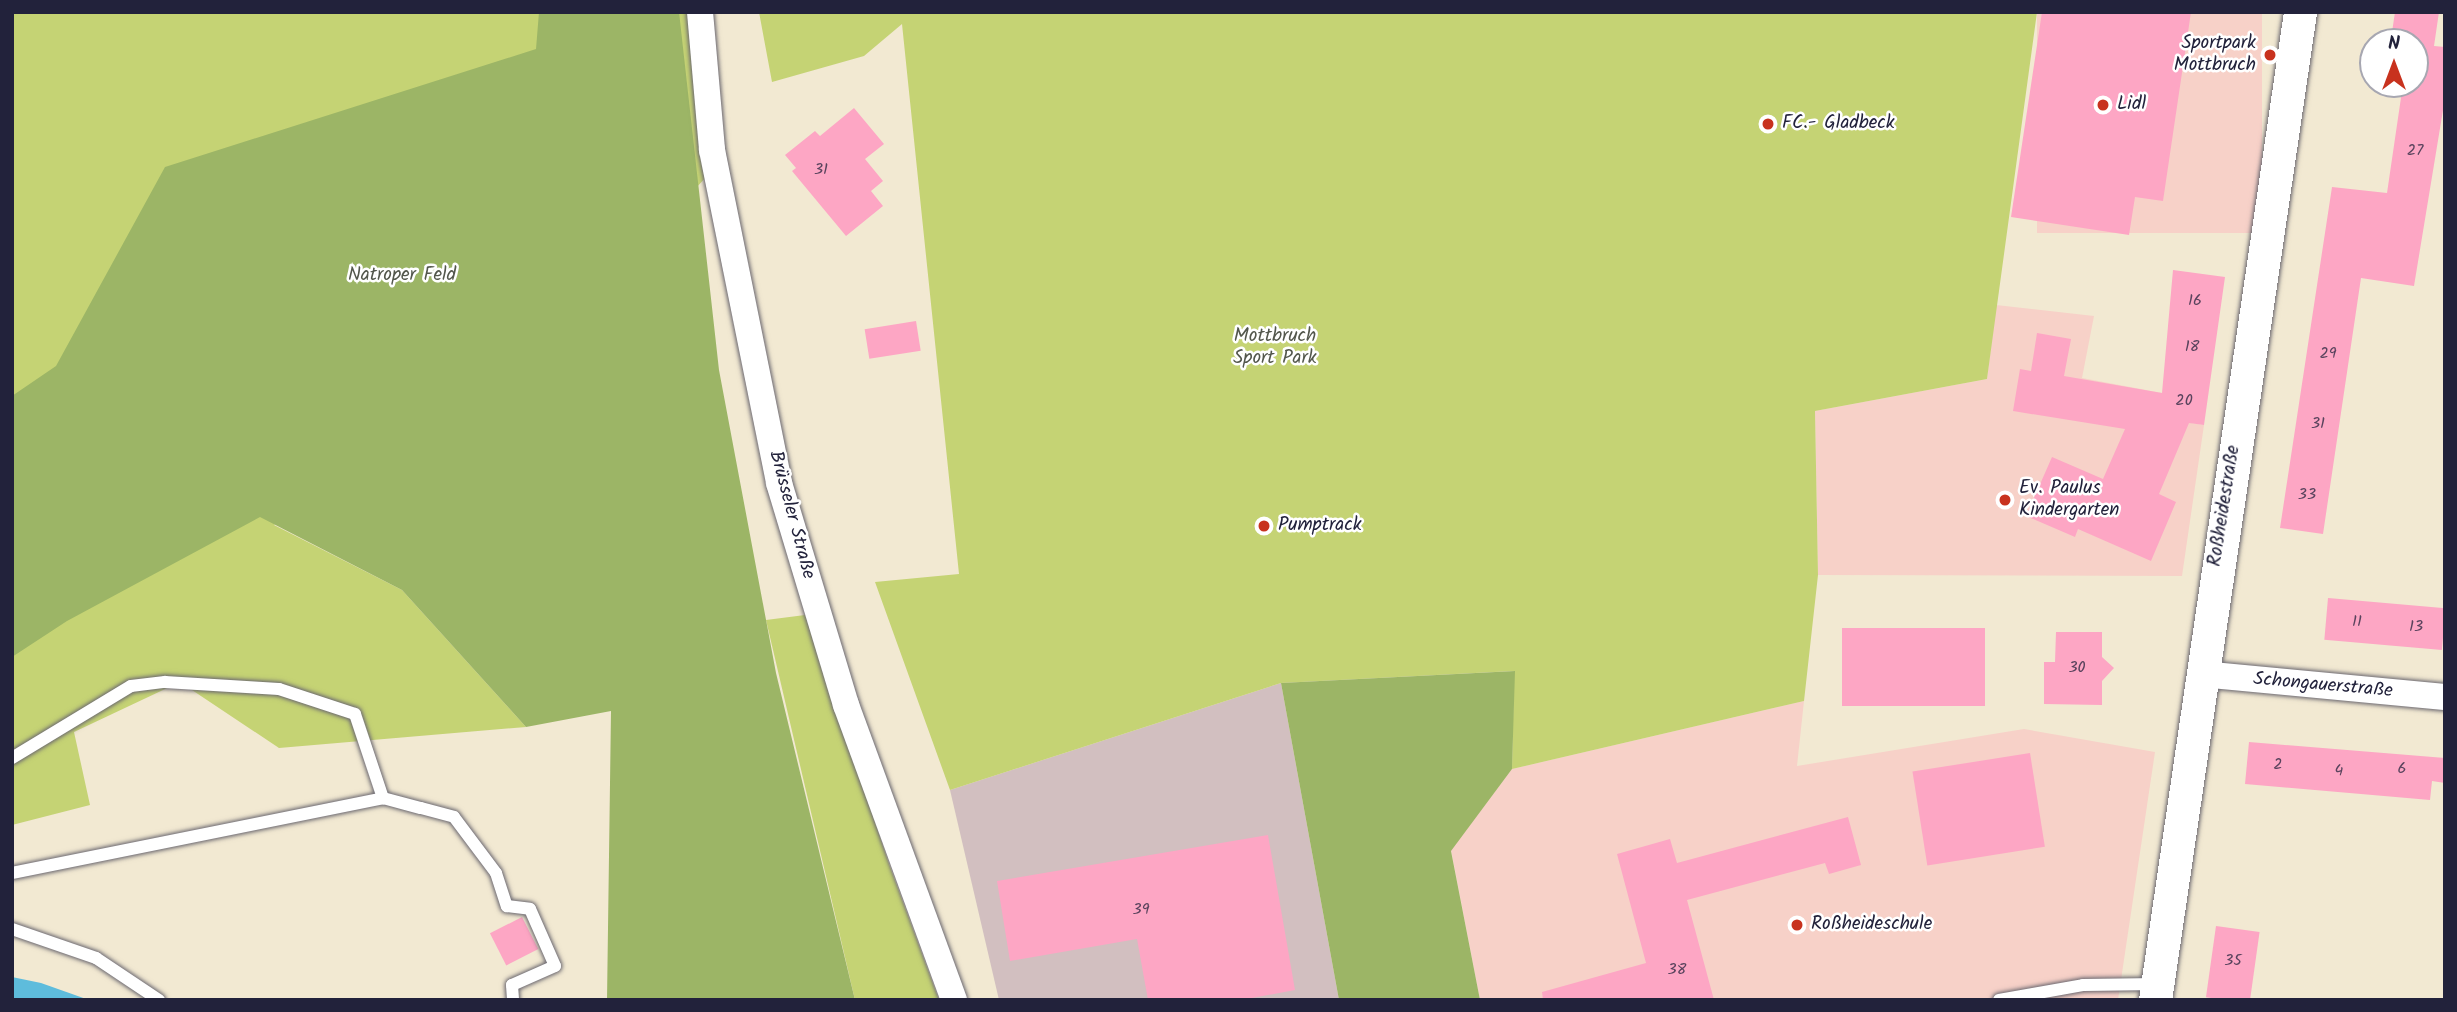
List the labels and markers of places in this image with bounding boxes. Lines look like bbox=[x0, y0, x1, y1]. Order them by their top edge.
place label: Sportpark Mottbruch bbox=[2174, 33, 2256, 77]
marker: Sportpark Mottbruch bbox=[2262, 47, 2278, 63]
place label: Lidl bbox=[2117, 94, 2146, 116]
marker: Lidl bbox=[2095, 97, 2111, 113]
place label: FC.- Gladbeck bbox=[1782, 113, 1895, 135]
marker: FC.- Gladbeck bbox=[1760, 116, 1776, 132]
place label: Ev. Paulus Kindergarten bbox=[2019, 478, 2119, 522]
marker: Ev. Paulus Kindergarten bbox=[1997, 492, 2013, 508]
place label: Pumptrack bbox=[1278, 515, 1362, 537]
marker: Pumptrack bbox=[1256, 518, 1272, 534]
place label: Roßheideschule bbox=[1811, 914, 1932, 936]
marker: Roßheideschule bbox=[1789, 917, 1805, 933]

